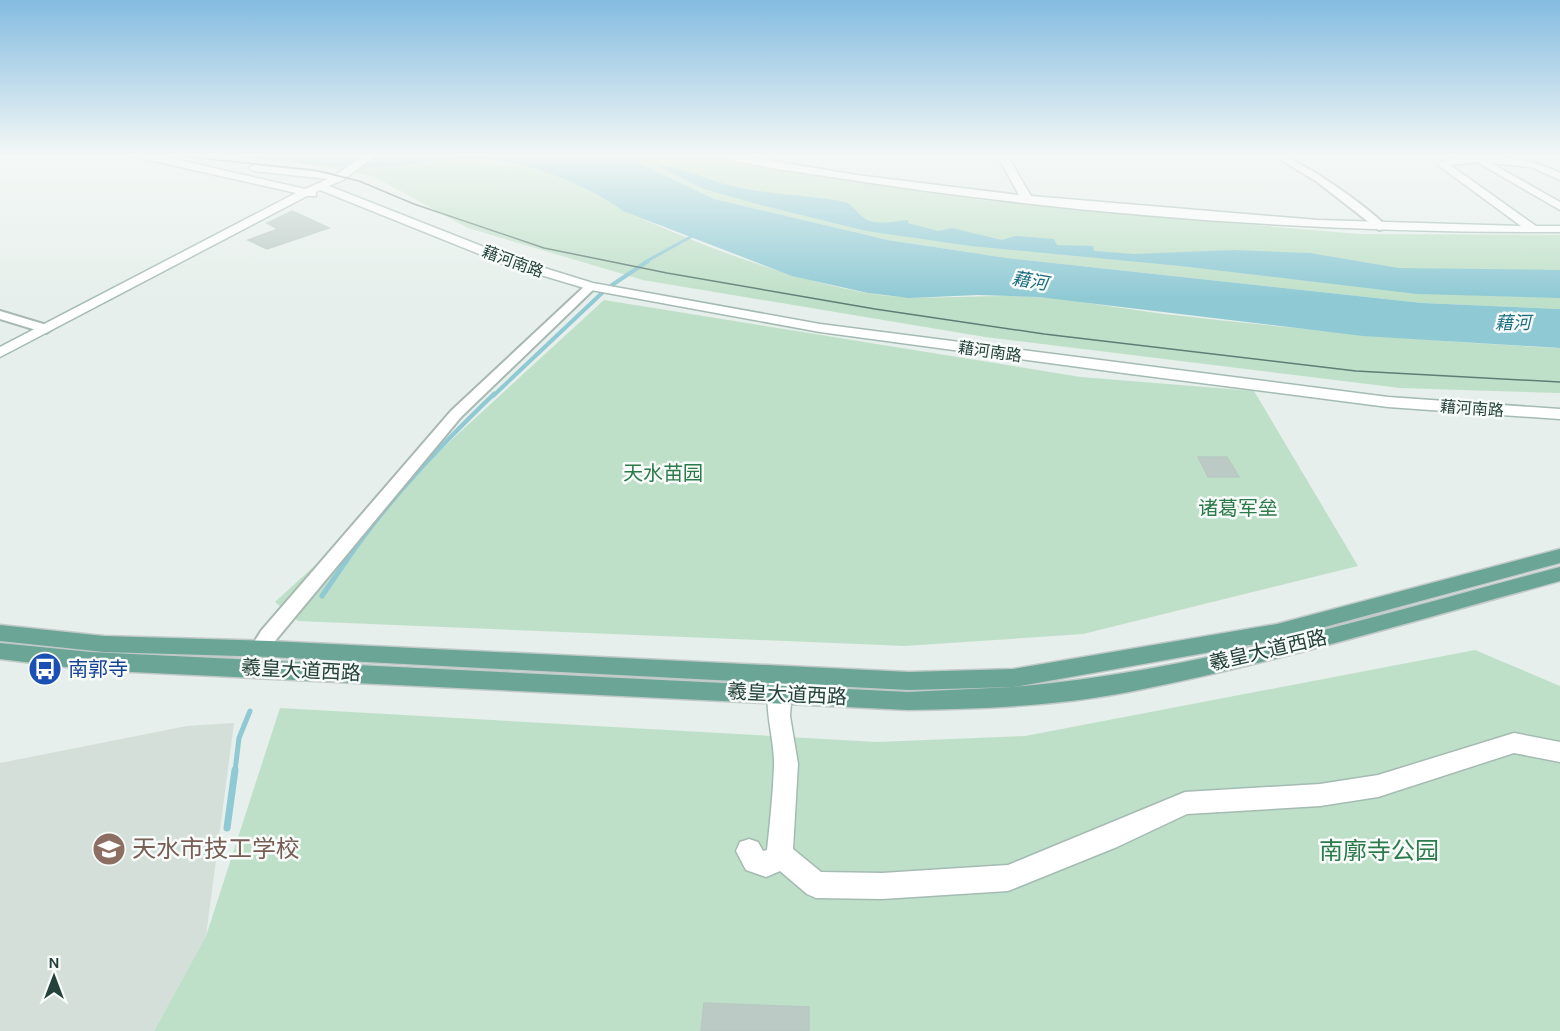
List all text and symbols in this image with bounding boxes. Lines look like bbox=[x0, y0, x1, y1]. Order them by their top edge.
street label: 藉河南路 bbox=[480, 242, 546, 281]
water label: 藉河 bbox=[1011, 267, 1052, 295]
water label: 藉河 bbox=[1495, 312, 1534, 334]
street label: 藉河南路 bbox=[957, 338, 1023, 365]
street label: 藉河南路 bbox=[1439, 397, 1505, 420]
park label: 天水苗园 bbox=[623, 462, 703, 485]
park label: 诸葛军垒 bbox=[1198, 497, 1278, 520]
street label: 羲皇大道西路 bbox=[1207, 626, 1329, 675]
bus stop icon: 南郭寺 bbox=[27, 651, 63, 687]
street label: 羲皇大道西路 bbox=[240, 656, 361, 685]
place label: 南郭寺 bbox=[68, 658, 128, 681]
street label: 羲皇大道西路 bbox=[726, 680, 847, 709]
school or university icon: 天水市技工学校 bbox=[91, 831, 127, 867]
place label: 天水市技工学校 bbox=[132, 835, 300, 863]
park label: 南廓寺公园 bbox=[1319, 837, 1439, 865]
north arrow bbox=[24, 947, 84, 1007]
text: N bbox=[48, 953, 60, 972]

